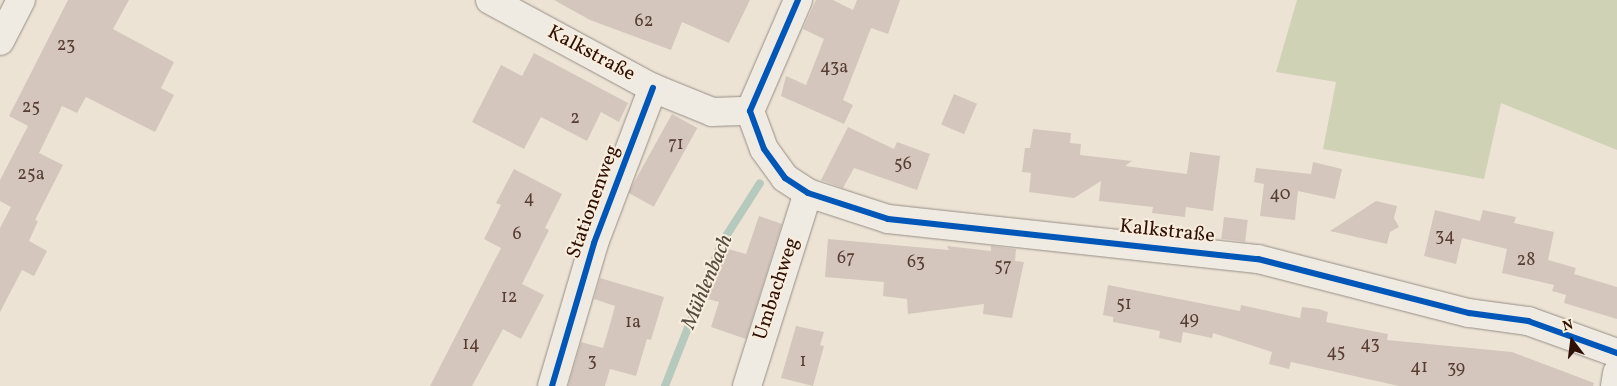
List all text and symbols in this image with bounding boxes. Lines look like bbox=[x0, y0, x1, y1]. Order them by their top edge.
house number: 62 bbox=[635, 11, 653, 33]
street label: Kalkstraße bbox=[543, 21, 639, 87]
house number: 23 bbox=[57, 35, 75, 57]
house number: 43a bbox=[820, 57, 848, 79]
house number: 25 bbox=[22, 97, 40, 119]
house number: 2 bbox=[570, 108, 580, 130]
house number: 71 bbox=[668, 134, 684, 156]
street label: Stationenweg bbox=[562, 142, 626, 262]
house number: 56 bbox=[894, 154, 912, 176]
house number: 25a bbox=[17, 164, 45, 186]
house number: 40 bbox=[1269, 184, 1291, 206]
house number: 4 bbox=[524, 188, 534, 210]
street label: Kalkstraße bbox=[1118, 215, 1216, 249]
house number: 6 bbox=[512, 224, 522, 246]
house number: 34 bbox=[1435, 226, 1455, 248]
water label: Mühlenbach bbox=[677, 231, 739, 333]
street label: Umbachweg bbox=[749, 235, 805, 343]
house number: 67 bbox=[837, 248, 855, 270]
house number: 28 bbox=[1517, 250, 1535, 272]
house number: 63 bbox=[907, 252, 925, 274]
house number: 57 bbox=[994, 256, 1012, 278]
house number: 12 bbox=[501, 287, 517, 309]
house number: 51 bbox=[1116, 294, 1132, 316]
house number: 49 bbox=[1179, 309, 1199, 331]
house number: 1a bbox=[625, 312, 641, 334]
north arrow bbox=[1547, 316, 1597, 366]
text: N bbox=[1561, 316, 1575, 337]
house number: 14 bbox=[462, 334, 480, 356]
house number: 43 bbox=[1360, 334, 1380, 356]
house number: 45 bbox=[1327, 342, 1345, 364]
house number: 3 bbox=[587, 351, 597, 373]
house number: 1 bbox=[800, 351, 806, 373]
house number: 41 bbox=[1410, 357, 1428, 379]
house number: 39 bbox=[1447, 358, 1465, 380]

